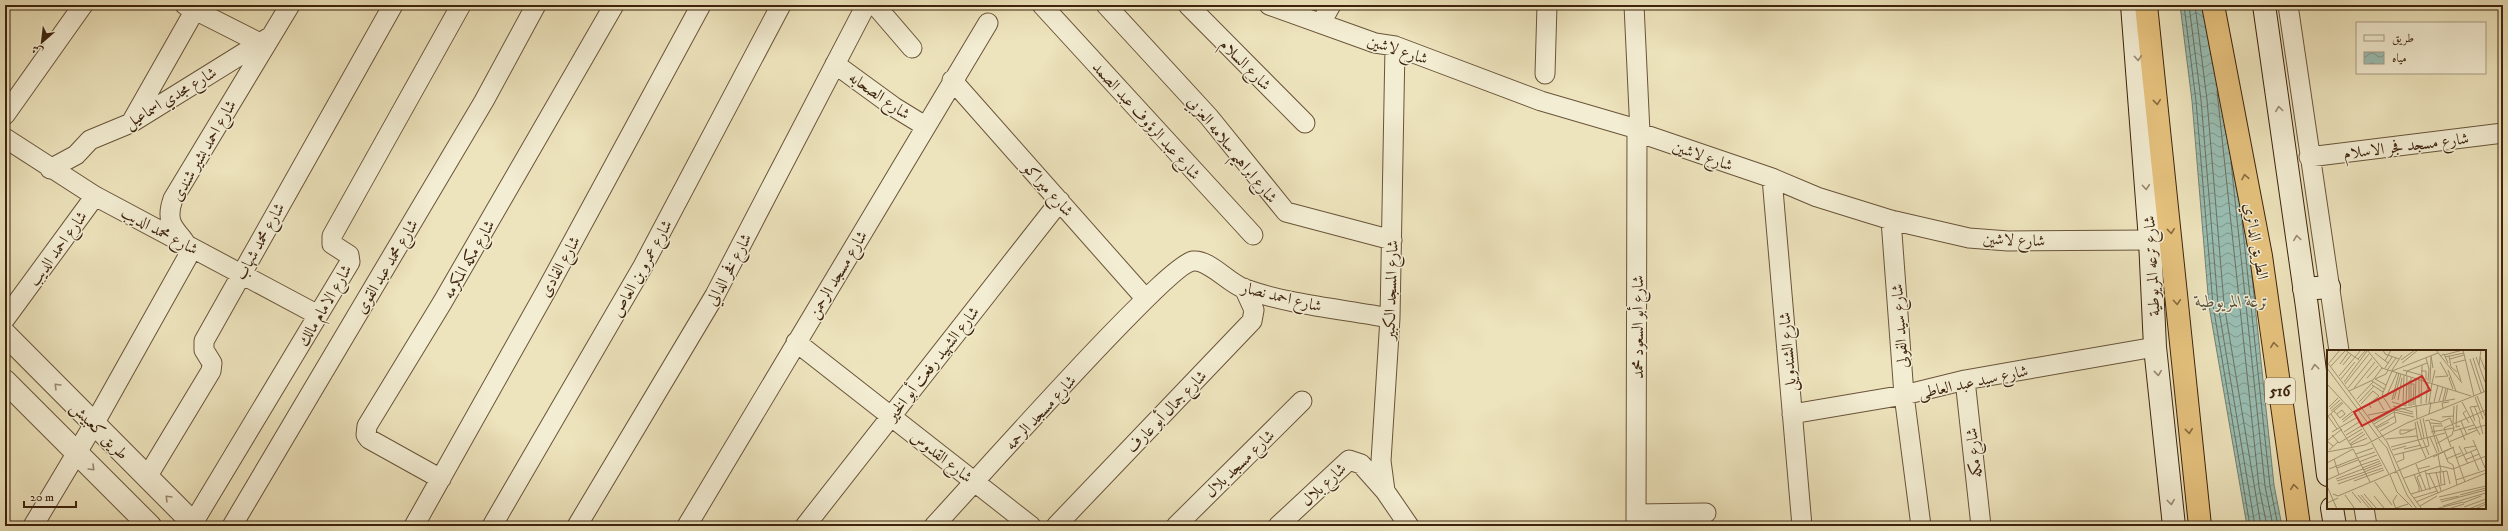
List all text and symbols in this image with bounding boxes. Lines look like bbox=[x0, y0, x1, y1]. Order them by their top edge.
north arrow bbox=[22, 22, 62, 62]
legend bbox=[2356, 22, 2486, 74]
street label: شارع لاشين bbox=[1364, 31, 1431, 72]
text: طريق bbox=[2392, 31, 2414, 46]
street label: شارع السلام bbox=[1212, 35, 1275, 98]
text: ش bbox=[30, 41, 46, 59]
text: مياه bbox=[2392, 51, 2407, 66]
one-way arrow bbox=[2133, 55, 2142, 61]
street label: شارع عبد الرؤوف عبد الصمد bbox=[1086, 57, 1205, 186]
street label: شارع مجدي اسماعيل bbox=[121, 62, 222, 136]
street label: شارع الصحابه bbox=[843, 67, 914, 127]
street label: شارع ابراهيم سلامه العزبي bbox=[1178, 92, 1282, 211]
street label: شارع احمد بشير شندى bbox=[167, 96, 244, 206]
one-way arrow bbox=[2152, 99, 2161, 105]
one-way arrow bbox=[2275, 106, 2284, 112]
street label: شارع مسجد فجر الاسلام bbox=[2342, 128, 2471, 168]
street label: شارع لاشين bbox=[1669, 136, 1736, 178]
street label: شارع ميراكو bbox=[1015, 157, 1078, 223]
one-way arrow bbox=[2242, 174, 2250, 180]
one-way arrow bbox=[2141, 184, 2150, 190]
street label: شارع محمد شهاب bbox=[230, 199, 292, 285]
street label: الطريق الدائري bbox=[2237, 201, 2273, 281]
street label: شارع محمد الديب bbox=[116, 202, 202, 262]
street label: شارع احمد الديب bbox=[24, 207, 94, 292]
street label: شارع ترعه المريوطية bbox=[2139, 215, 2168, 317]
street label: شارع محمد عبد القوى bbox=[351, 216, 425, 319]
street label: شارع مكه المكرمه bbox=[438, 216, 502, 304]
street label: شارع عمرو بن العاص bbox=[607, 216, 680, 322]
street label: شارع مسجد الرحمن bbox=[804, 227, 875, 324]
one-way arrow bbox=[2166, 228, 2175, 234]
street label: شارع لاشين bbox=[1982, 229, 2046, 254]
street label: شارع فخر الدالي bbox=[701, 230, 759, 311]
street label: شارع الفادى bbox=[535, 233, 587, 302]
one-way arrow bbox=[2293, 235, 2302, 241]
street label: شارع المسجد الكبير bbox=[1379, 240, 1406, 343]
street label: شارع الامام مالك bbox=[293, 261, 360, 352]
street label: شارع أبو السعود محمد bbox=[1626, 275, 1651, 379]
street label: شارع احمد نصار bbox=[1237, 277, 1324, 319]
street label: شارع سيد الفولى bbox=[1887, 283, 1916, 369]
water label: ترعة المريوطية bbox=[2193, 291, 2269, 313]
one-way arrow bbox=[2173, 299, 2182, 305]
street label: شارع الشهيد رفعت أبو الخير bbox=[879, 301, 986, 428]
street label: شارع الشندويلى bbox=[1775, 311, 1804, 393]
one-way arrow bbox=[2269, 342, 2278, 348]
inset map bbox=[2327, 350, 2486, 509]
street label: شارع سيد عبد العاطى bbox=[1916, 361, 2031, 406]
one-way arrow bbox=[2310, 364, 2319, 370]
street label: شارع جمال أبو عارف bbox=[1121, 365, 1213, 459]
one-way arrow bbox=[2153, 370, 2162, 376]
street label: شارع مسجد الرحمه bbox=[1001, 371, 1083, 456]
road number: 516 bbox=[2265, 378, 2295, 404]
one-way arrow bbox=[54, 383, 62, 391]
street label: طريق كعبيش bbox=[66, 397, 133, 464]
street label: شارع مسجد بلال bbox=[1200, 425, 1281, 504]
street label: شارع القدوس bbox=[904, 426, 976, 490]
street label: شارع مكه bbox=[1961, 427, 1990, 479]
one-way arrow bbox=[2184, 428, 2193, 435]
street label: شارع بلال bbox=[1297, 459, 1353, 513]
one-way arrow bbox=[87, 463, 95, 471]
scale bar bbox=[24, 483, 76, 509]
one-way arrow bbox=[2290, 484, 2299, 490]
text: 20 m bbox=[30, 490, 54, 505]
one-way arrow bbox=[165, 495, 173, 503]
one-way arrow bbox=[2166, 499, 2175, 505]

